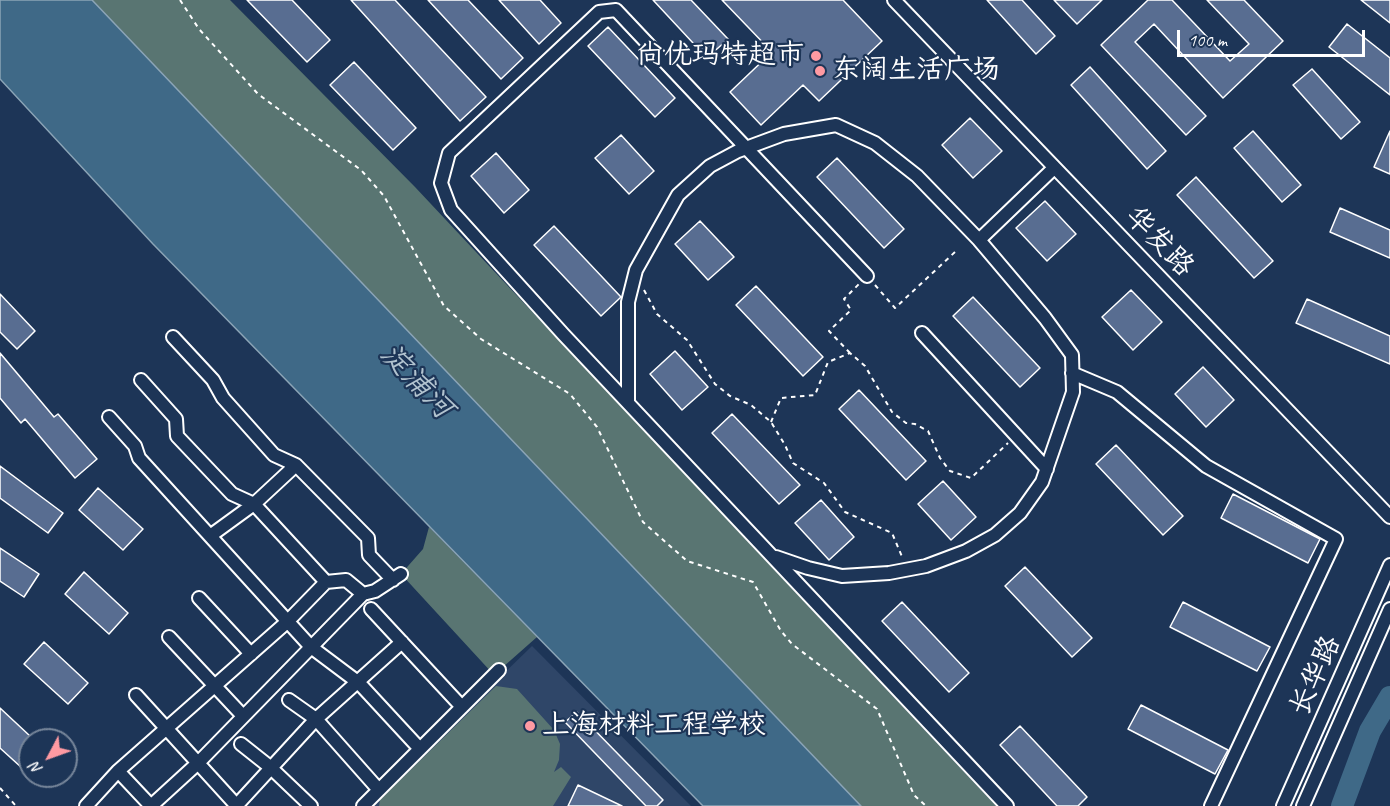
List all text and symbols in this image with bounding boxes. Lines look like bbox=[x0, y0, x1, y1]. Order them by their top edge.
scale bar bbox=[1180, 18, 1368, 56]
text: 100 m bbox=[1188, 29, 1227, 51]
place label: 尚优玛特超市 bbox=[636, 39, 804, 73]
marker: 尚优玛特超市 bbox=[809, 49, 823, 63]
place label: 东阔生活广场 bbox=[832, 54, 1000, 88]
marker: 东阔生活广场 bbox=[813, 64, 827, 78]
street label: 华发路 bbox=[1118, 200, 1200, 284]
water label: 淀浦河 bbox=[372, 337, 460, 427]
street label: 长华路 bbox=[1284, 631, 1348, 721]
place label: 上海材料工程学校 bbox=[542, 709, 766, 743]
marker: 上海材料工程学校 bbox=[523, 719, 537, 733]
north arrow bbox=[18, 728, 78, 788]
text: N bbox=[25, 758, 47, 779]

